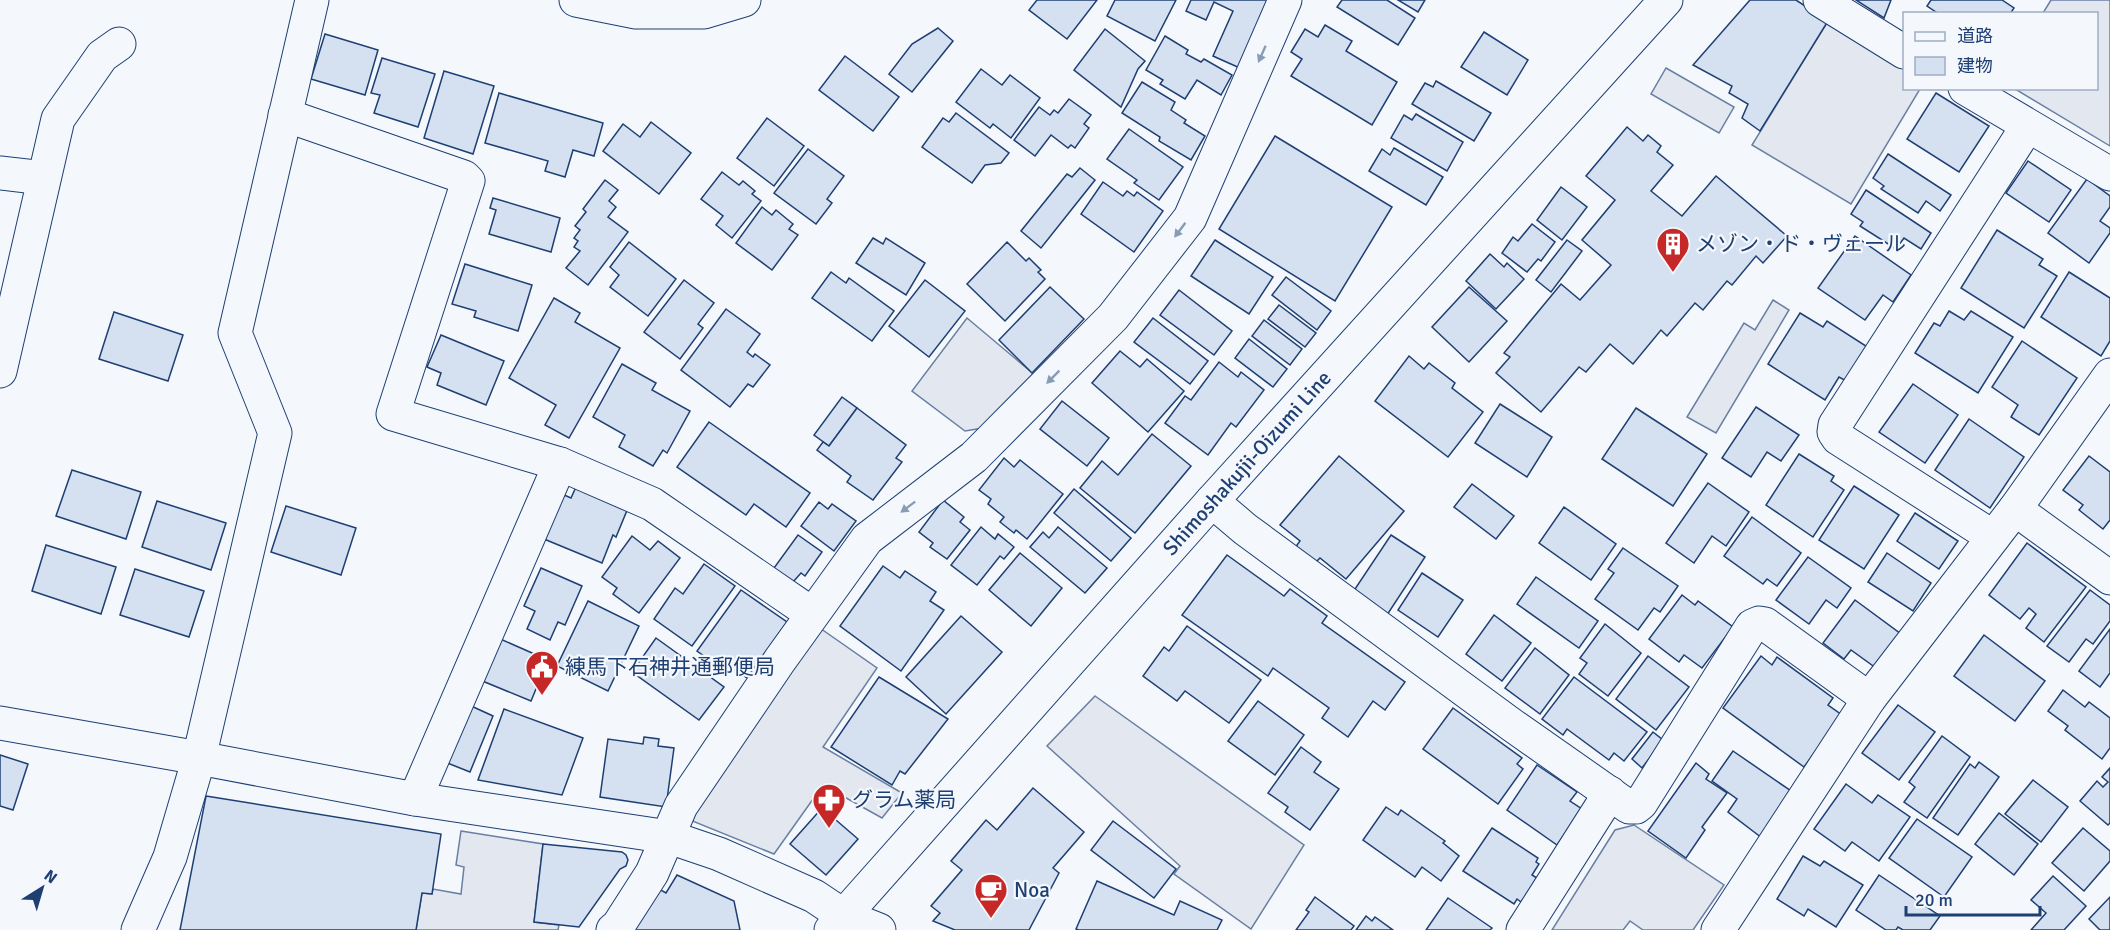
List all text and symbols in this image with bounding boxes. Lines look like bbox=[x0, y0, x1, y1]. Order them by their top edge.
legend bbox=[1903, 12, 2098, 90]
text: 道路 bbox=[1957, 25, 1993, 47]
one-way arrow bbox=[1257, 45, 1267, 63]
text: 建物 bbox=[1957, 55, 1993, 77]
one-way arrow bbox=[1175, 223, 1187, 238]
building icon: メゾン・ド・ヴェール bbox=[1655, 226, 1691, 273]
place label: メゾン・ド・ヴェール bbox=[1696, 231, 1906, 257]
street label: Shimoshakujii-Oizumi Line bbox=[1157, 365, 1337, 561]
one-way arrow bbox=[1046, 370, 1060, 385]
one-way arrow bbox=[901, 501, 916, 513]
public building icon: 練馬下石神井通郵便局 bbox=[524, 649, 560, 696]
place label: 練馬下石神井通郵便局 bbox=[565, 654, 775, 680]
pharmacy icon: グラム薬局 bbox=[811, 782, 847, 829]
place label: グラム薬局 bbox=[852, 787, 956, 813]
north arrow bbox=[12, 858, 72, 918]
text: N bbox=[40, 865, 61, 888]
cafe icon: Noa bbox=[973, 872, 1009, 919]
place label: Noa bbox=[1014, 877, 1050, 903]
scale bar bbox=[1906, 879, 2040, 917]
text: 20 m bbox=[1915, 889, 1953, 911]

